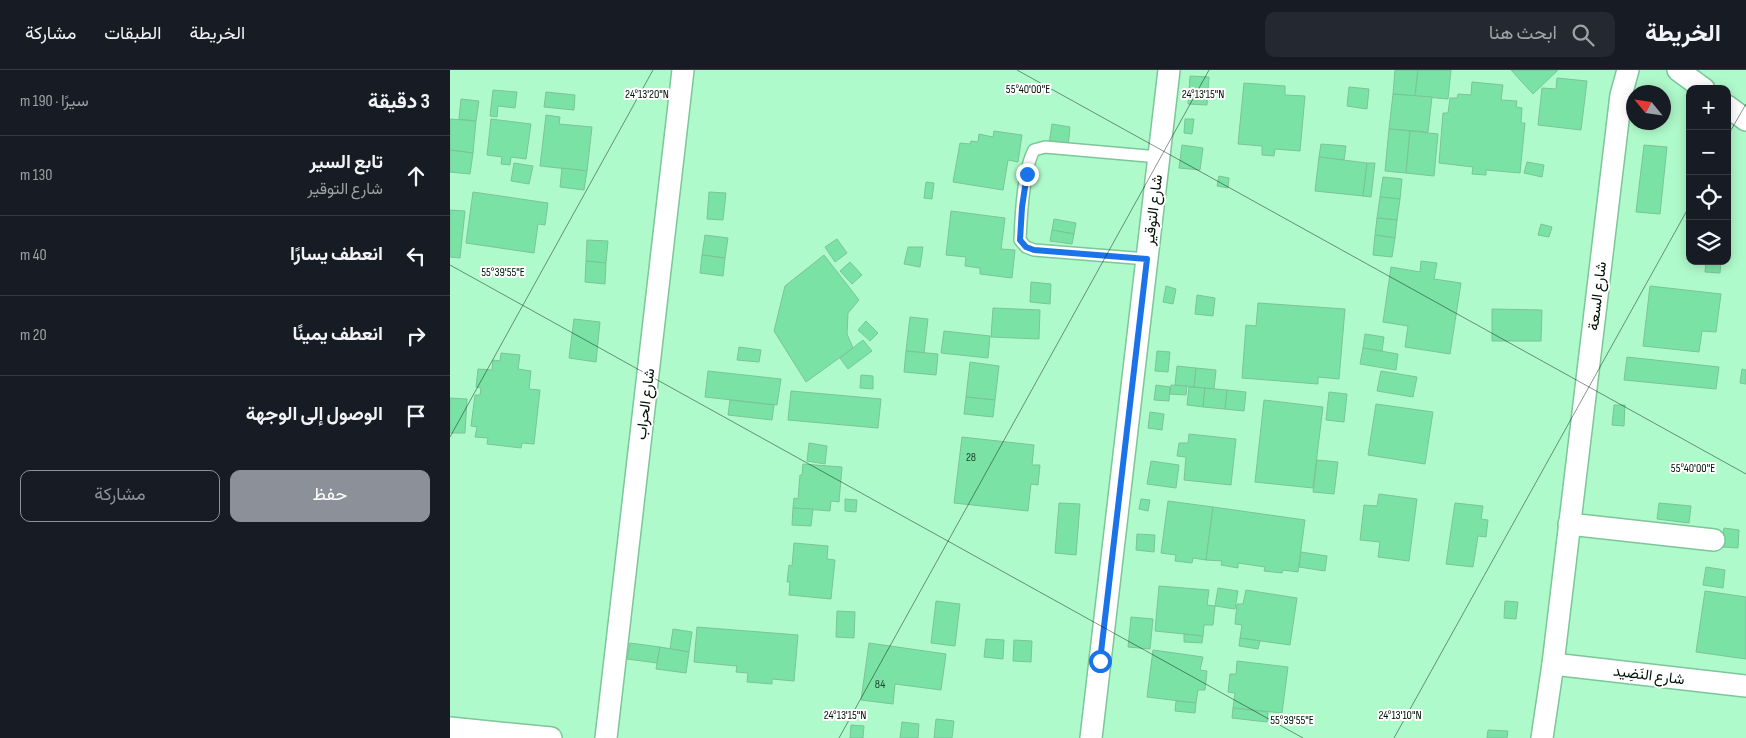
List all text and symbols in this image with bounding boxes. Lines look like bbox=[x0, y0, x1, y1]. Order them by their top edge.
search box bbox=[1265, 12, 1615, 57]
text: الخريطة bbox=[1645, 19, 1721, 48]
icon: search bbox=[1569, 21, 1597, 49]
text: ابحث هنا bbox=[1489, 22, 1557, 45]
text: مشاركة bbox=[25, 23, 76, 44]
text: الطبقات bbox=[104, 23, 161, 44]
text: الخريطة bbox=[189, 23, 245, 44]
text: 55°40'00"E bbox=[1006, 82, 1050, 97]
north arrow bbox=[1626, 85, 1671, 130]
map controls bbox=[1686, 85, 1731, 265]
button: + bbox=[1686, 85, 1731, 130]
text: 24°13'20"N bbox=[625, 87, 669, 102]
text: 24°13'15"N bbox=[1182, 87, 1224, 102]
text: 3 دقيقة bbox=[368, 89, 430, 114]
text: سيرًا · 190 m bbox=[20, 92, 89, 111]
button: − bbox=[1686, 130, 1731, 175]
text: تابع السير bbox=[309, 151, 383, 174]
icon: ahead bbox=[402, 162, 430, 190]
route end bbox=[1016, 163, 1039, 186]
text: 130 m bbox=[20, 166, 52, 185]
street label: شارع التوقير bbox=[1140, 173, 1168, 248]
button: locate bbox=[1686, 175, 1731, 220]
text: شارع التوقير bbox=[307, 180, 383, 199]
button: layers bbox=[1686, 220, 1731, 265]
icon: left bbox=[402, 242, 430, 270]
text: انعطف يسارًا bbox=[290, 243, 383, 266]
text: 40 m bbox=[20, 246, 47, 265]
street label: شارع السعة bbox=[1584, 260, 1612, 332]
text: 55°39'55"E bbox=[481, 265, 525, 280]
icon: right bbox=[402, 322, 430, 350]
text: انعطف يمينًا bbox=[292, 323, 383, 346]
text: 20 m bbox=[20, 326, 47, 345]
street label: شارع الحراب bbox=[632, 367, 660, 441]
icon: arrive bbox=[402, 402, 430, 430]
text: الوصول إلى الوجهة bbox=[246, 403, 383, 426]
house number: 28 bbox=[966, 450, 976, 465]
text: 55°40'00"E bbox=[1671, 461, 1715, 476]
button: مشاركة bbox=[20, 470, 220, 522]
button: حفظ bbox=[230, 470, 430, 522]
route start bbox=[1089, 650, 1112, 673]
street label: شارع النَضِيد bbox=[1612, 662, 1686, 690]
house number: 84 bbox=[875, 677, 885, 692]
text: 24°13'15"N bbox=[824, 708, 866, 723]
text: 24°13'10"N bbox=[1378, 708, 1422, 723]
text: 55°39'55"E bbox=[1270, 713, 1314, 728]

